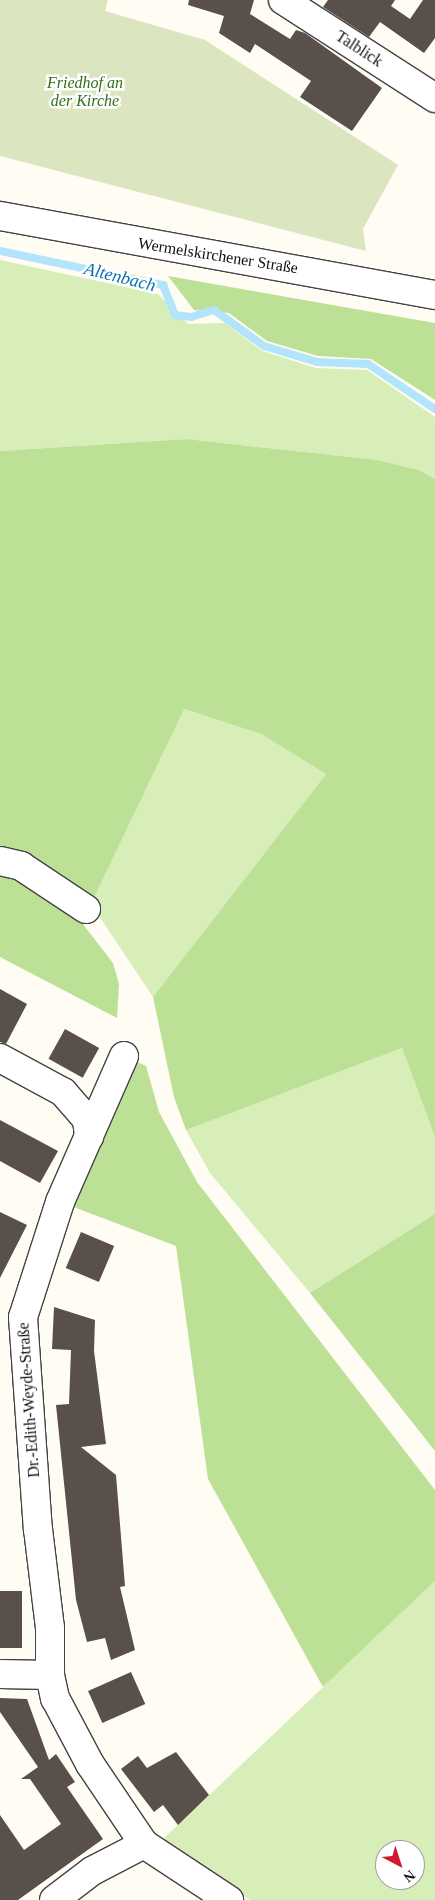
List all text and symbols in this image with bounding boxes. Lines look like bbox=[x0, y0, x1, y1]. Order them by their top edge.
street label: Talblick bbox=[332, 27, 386, 71]
park label: Friedhof an der Kirche bbox=[47, 73, 123, 111]
street label: Wermelskirchener Straße bbox=[137, 234, 299, 278]
water label: Altenbach bbox=[82, 258, 158, 296]
street label: Dr.-Edith-Weyde-Straße bbox=[14, 1322, 44, 1478]
north arrow bbox=[375, 1840, 425, 1890]
text: N bbox=[401, 1867, 418, 1885]

